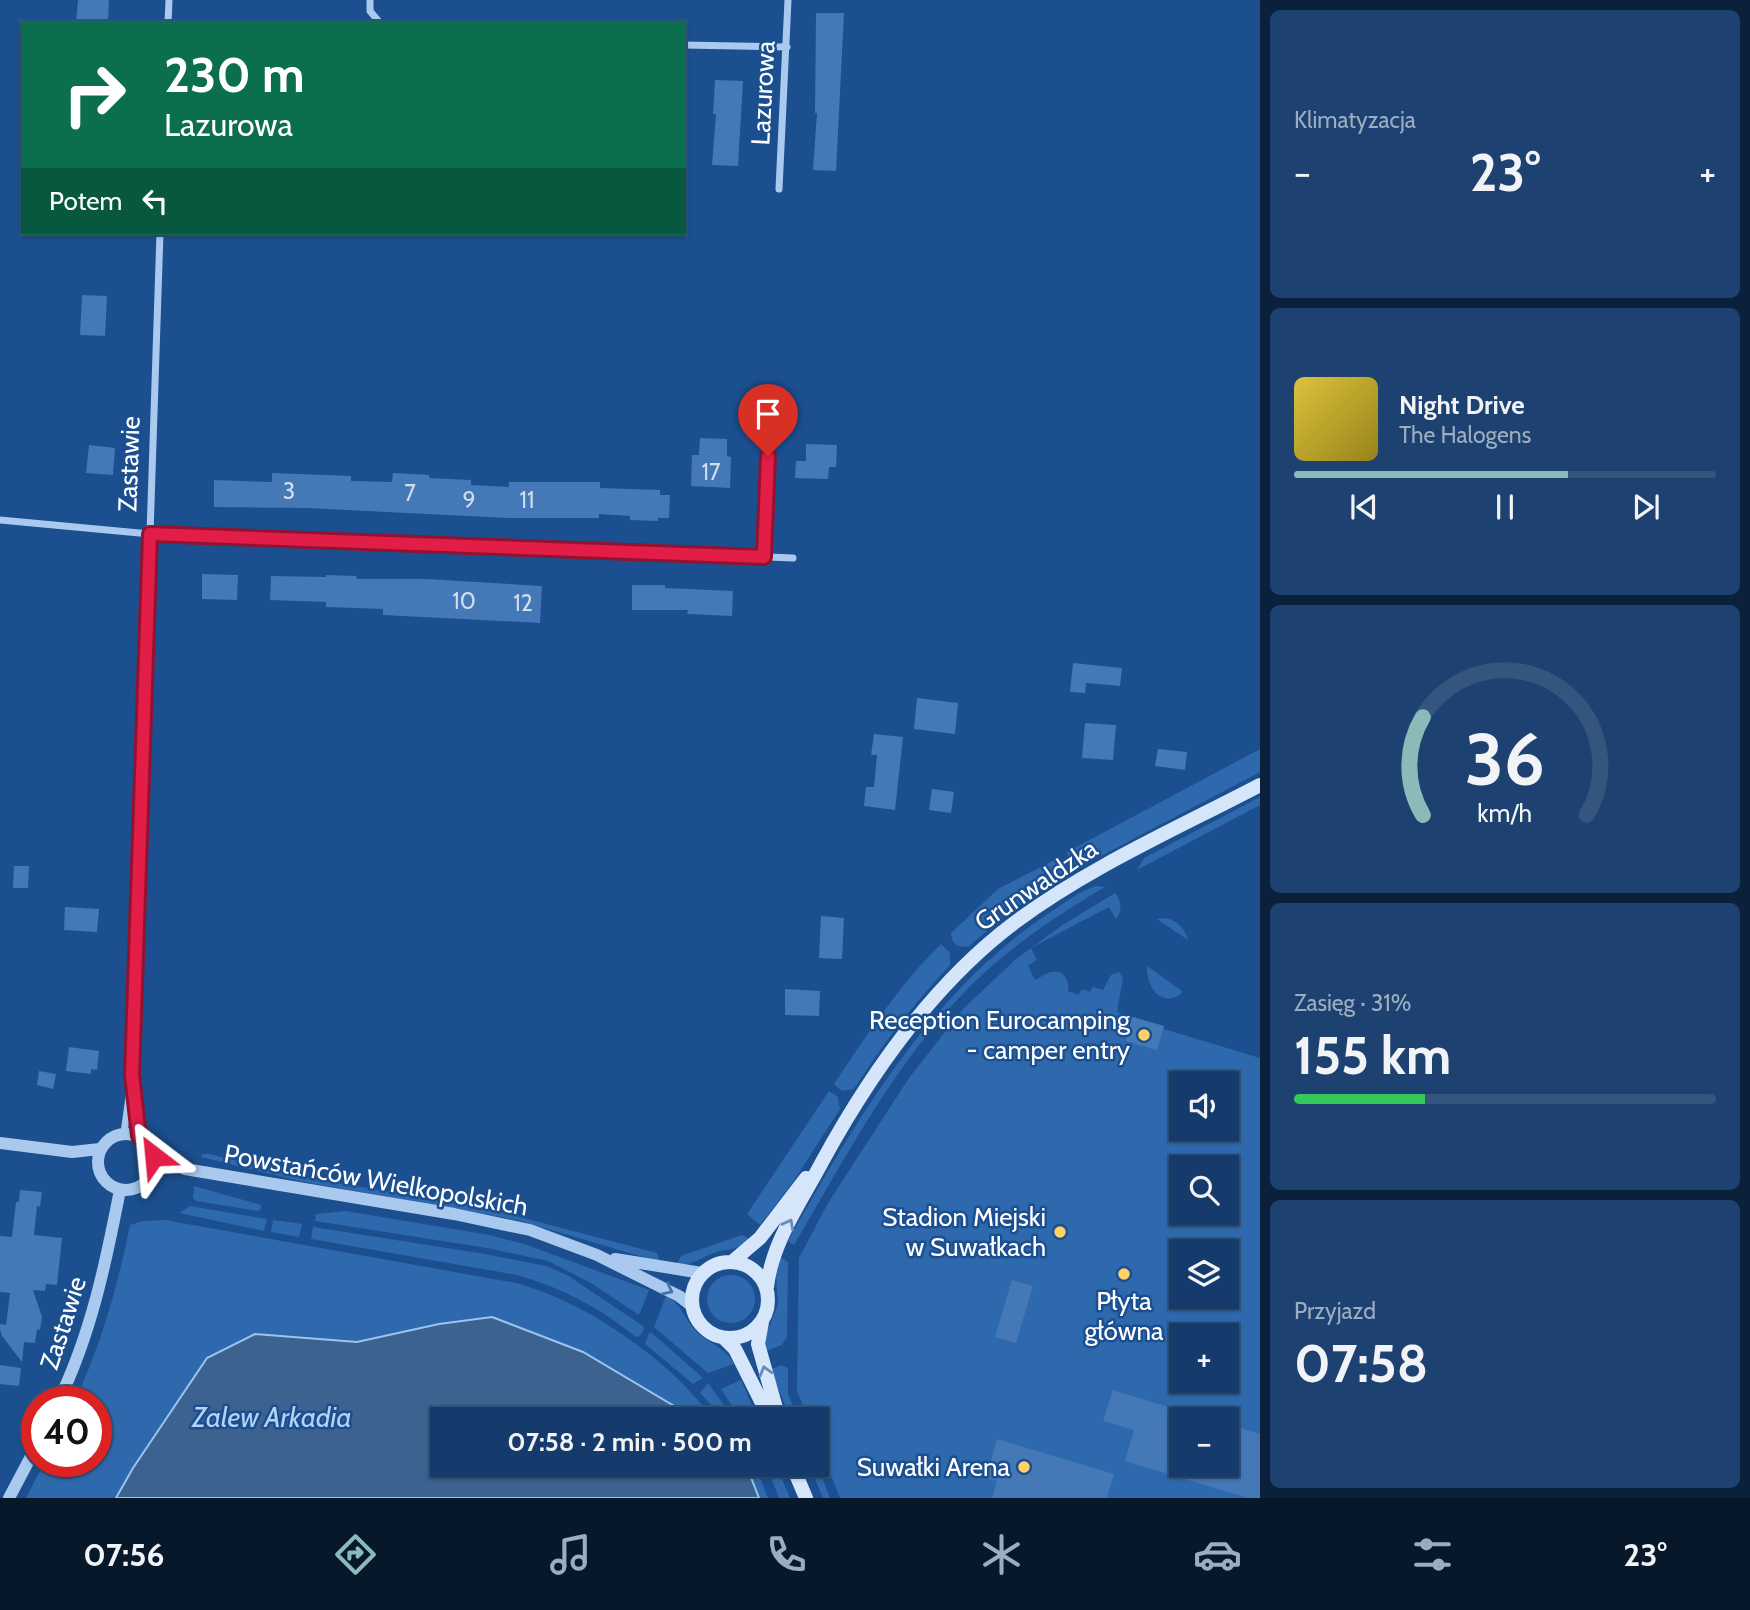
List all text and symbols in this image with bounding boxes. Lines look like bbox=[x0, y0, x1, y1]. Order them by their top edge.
street label: Lazurowa bbox=[744, 39, 782, 146]
text: 230 m bbox=[164, 45, 305, 104]
icon: right bbox=[49, 49, 140, 140]
text: Lazurowa bbox=[164, 105, 293, 144]
text: Klimatyzacja bbox=[1294, 106, 1416, 134]
text: 23° bbox=[1470, 141, 1540, 204]
text: − bbox=[1294, 149, 1311, 196]
text: + bbox=[1699, 149, 1716, 196]
icon: left bbox=[136, 182, 174, 220]
text: Potem bbox=[49, 185, 122, 217]
pin bbox=[738, 384, 798, 456]
text: Night Drive bbox=[1399, 389, 1525, 421]
icon: arrive bbox=[749, 395, 787, 433]
street label: Zastawie bbox=[111, 416, 147, 512]
text: The Halogens bbox=[1399, 421, 1531, 449]
house number: 17 bbox=[701, 458, 721, 486]
house number: 3 bbox=[283, 477, 295, 505]
house number: 7 bbox=[404, 479, 416, 507]
house number: 9 bbox=[462, 486, 476, 514]
house number: 11 bbox=[520, 486, 535, 514]
icon: previous bbox=[1345, 488, 1383, 526]
icon: pause bbox=[1486, 488, 1524, 526]
icon: next bbox=[1627, 488, 1665, 526]
house number: 10 bbox=[452, 587, 476, 615]
house number: 12 bbox=[513, 589, 533, 617]
text: 36 bbox=[1465, 715, 1545, 803]
text: km/h bbox=[1478, 798, 1532, 828]
street label: Grunwaldzka bbox=[968, 832, 1104, 938]
text: Zasięg · 31% bbox=[1294, 989, 1412, 1017]
place label: Reception Eurocamping - camper entry bbox=[869, 1004, 1131, 1066]
text: 155 km bbox=[1294, 1024, 1451, 1087]
marker: Reception Eurocamping - camper entry bbox=[1136, 1027, 1152, 1043]
map controls bbox=[1169, 1071, 1239, 1477]
button: sound bbox=[1169, 1071, 1239, 1141]
position arrow bbox=[117, 1119, 191, 1193]
street label: Powstańców Wielkopolskich bbox=[221, 1137, 531, 1223]
button: search bbox=[1169, 1155, 1239, 1225]
place label: Stadion Miejski w Suwałkach bbox=[882, 1201, 1046, 1263]
one-way arrow bbox=[781, 1218, 794, 1231]
marker: Stadion Miejski w Suwałkach bbox=[1052, 1224, 1068, 1240]
button: layers bbox=[1169, 1239, 1239, 1309]
marker: Płyta główna bbox=[1116, 1266, 1132, 1282]
street label: Zastawie bbox=[33, 1272, 93, 1374]
one-way arrow bbox=[661, 1282, 673, 1296]
place label: Płyta główna bbox=[1084, 1285, 1164, 1347]
text: Przyjazd bbox=[1294, 1297, 1376, 1325]
button: + bbox=[1169, 1323, 1239, 1393]
text: 07:58 bbox=[1294, 1332, 1428, 1395]
one-way arrow bbox=[758, 1365, 773, 1377]
speed limit sign: 40 bbox=[21, 1386, 112, 1477]
water label: Zalew Arkadia bbox=[190, 1400, 352, 1434]
button: − bbox=[1169, 1407, 1239, 1477]
text: 07:58 · 2 min · 500 m bbox=[507, 1426, 752, 1458]
place label: Suwałki Arena bbox=[857, 1451, 1011, 1483]
marker: Suwałki Arena bbox=[1016, 1459, 1032, 1475]
icon: directions bbox=[331, 1530, 380, 1579]
icon: music bbox=[546, 1530, 595, 1579]
icon: phone bbox=[762, 1530, 811, 1579]
icon: climate bbox=[977, 1530, 1026, 1579]
icon: car bbox=[1193, 1530, 1242, 1579]
icon: filters bbox=[1408, 1530, 1457, 1579]
text: 07:56 bbox=[83, 1535, 164, 1574]
text: 23° bbox=[1623, 1535, 1667, 1574]

